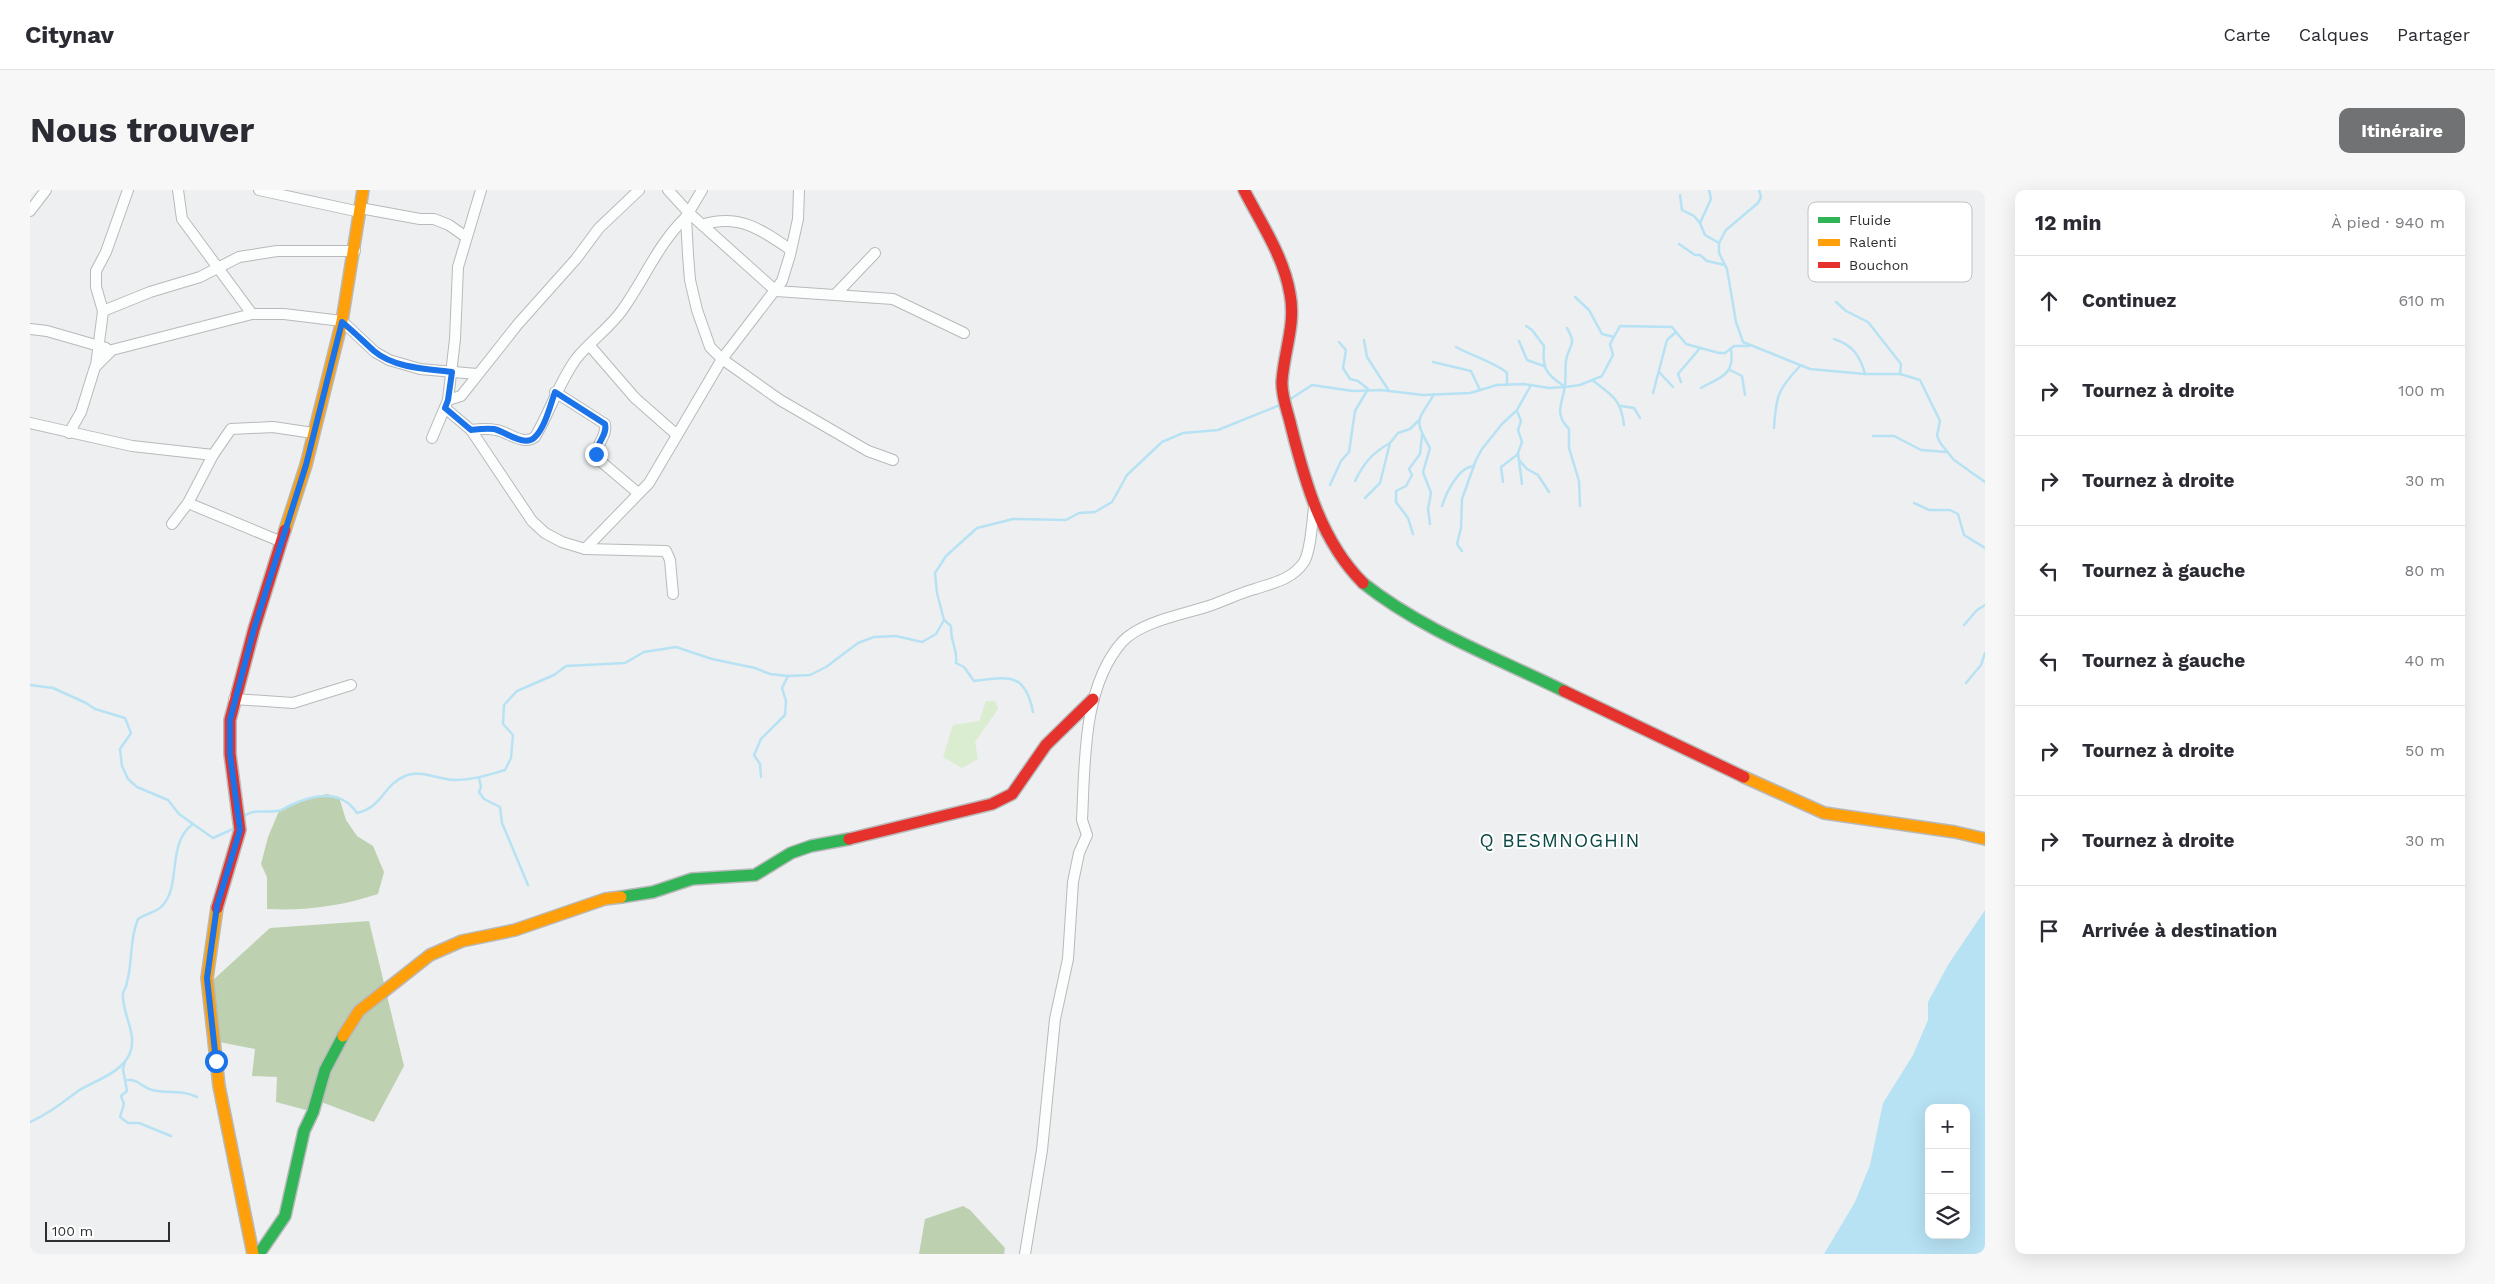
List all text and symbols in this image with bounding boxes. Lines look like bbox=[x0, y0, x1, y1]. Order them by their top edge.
text: Citynav bbox=[25, 21, 114, 49]
text: Carte bbox=[2223, 24, 2271, 45]
text: Calques bbox=[2299, 24, 2369, 45]
text: Partager bbox=[2397, 24, 2470, 45]
button: Itinéraire bbox=[2339, 108, 2465, 153]
text: Nous trouver bbox=[30, 109, 254, 151]
legend bbox=[1808, 202, 1972, 282]
text: 12 min bbox=[2035, 210, 2101, 235]
text: Fluide bbox=[1849, 212, 1891, 228]
text: À pied · 940 m bbox=[2331, 213, 2445, 232]
text: Ralenti bbox=[1849, 234, 1897, 250]
text: Bouchon bbox=[1849, 257, 1909, 273]
icon: ahead bbox=[2035, 287, 2063, 315]
text: Continuez bbox=[2082, 289, 2176, 312]
text: 610 m bbox=[2398, 291, 2445, 310]
icon: right bbox=[2035, 377, 2063, 405]
text: Tournez à droite bbox=[2082, 379, 2234, 402]
text: 100 m bbox=[2398, 381, 2445, 400]
route end bbox=[585, 443, 608, 466]
icon: right bbox=[2035, 467, 2063, 495]
text: Tournez à droite bbox=[2082, 469, 2234, 492]
text: 30 m bbox=[2405, 471, 2445, 490]
icon: left bbox=[2035, 557, 2063, 585]
text: Tournez à gauche bbox=[2082, 559, 2245, 582]
text: 80 m bbox=[2404, 561, 2445, 580]
icon: left bbox=[2035, 647, 2063, 675]
text: Tournez à gauche bbox=[2082, 649, 2245, 672]
text: 40 m bbox=[2405, 651, 2445, 670]
icon: right bbox=[2035, 737, 2063, 765]
text: Tournez à droite bbox=[2082, 739, 2234, 762]
text: 50 m bbox=[2405, 741, 2445, 760]
icon: right bbox=[2035, 827, 2063, 855]
district label: Q BESMNOGHIN bbox=[1479, 829, 1641, 852]
text: Tournez à droite bbox=[2082, 829, 2234, 852]
text: 30 m bbox=[2405, 831, 2445, 850]
icon: arrive bbox=[2035, 917, 2063, 945]
text: Arrivée à destination bbox=[2082, 919, 2277, 942]
route start bbox=[205, 1050, 228, 1073]
map controls bbox=[1925, 1104, 1970, 1239]
button: + bbox=[1925, 1104, 1970, 1149]
button: − bbox=[1925, 1149, 1970, 1194]
button: layers bbox=[1925, 1194, 1970, 1239]
scale bar bbox=[45, 1219, 170, 1242]
text: 100 m bbox=[52, 1223, 93, 1239]

